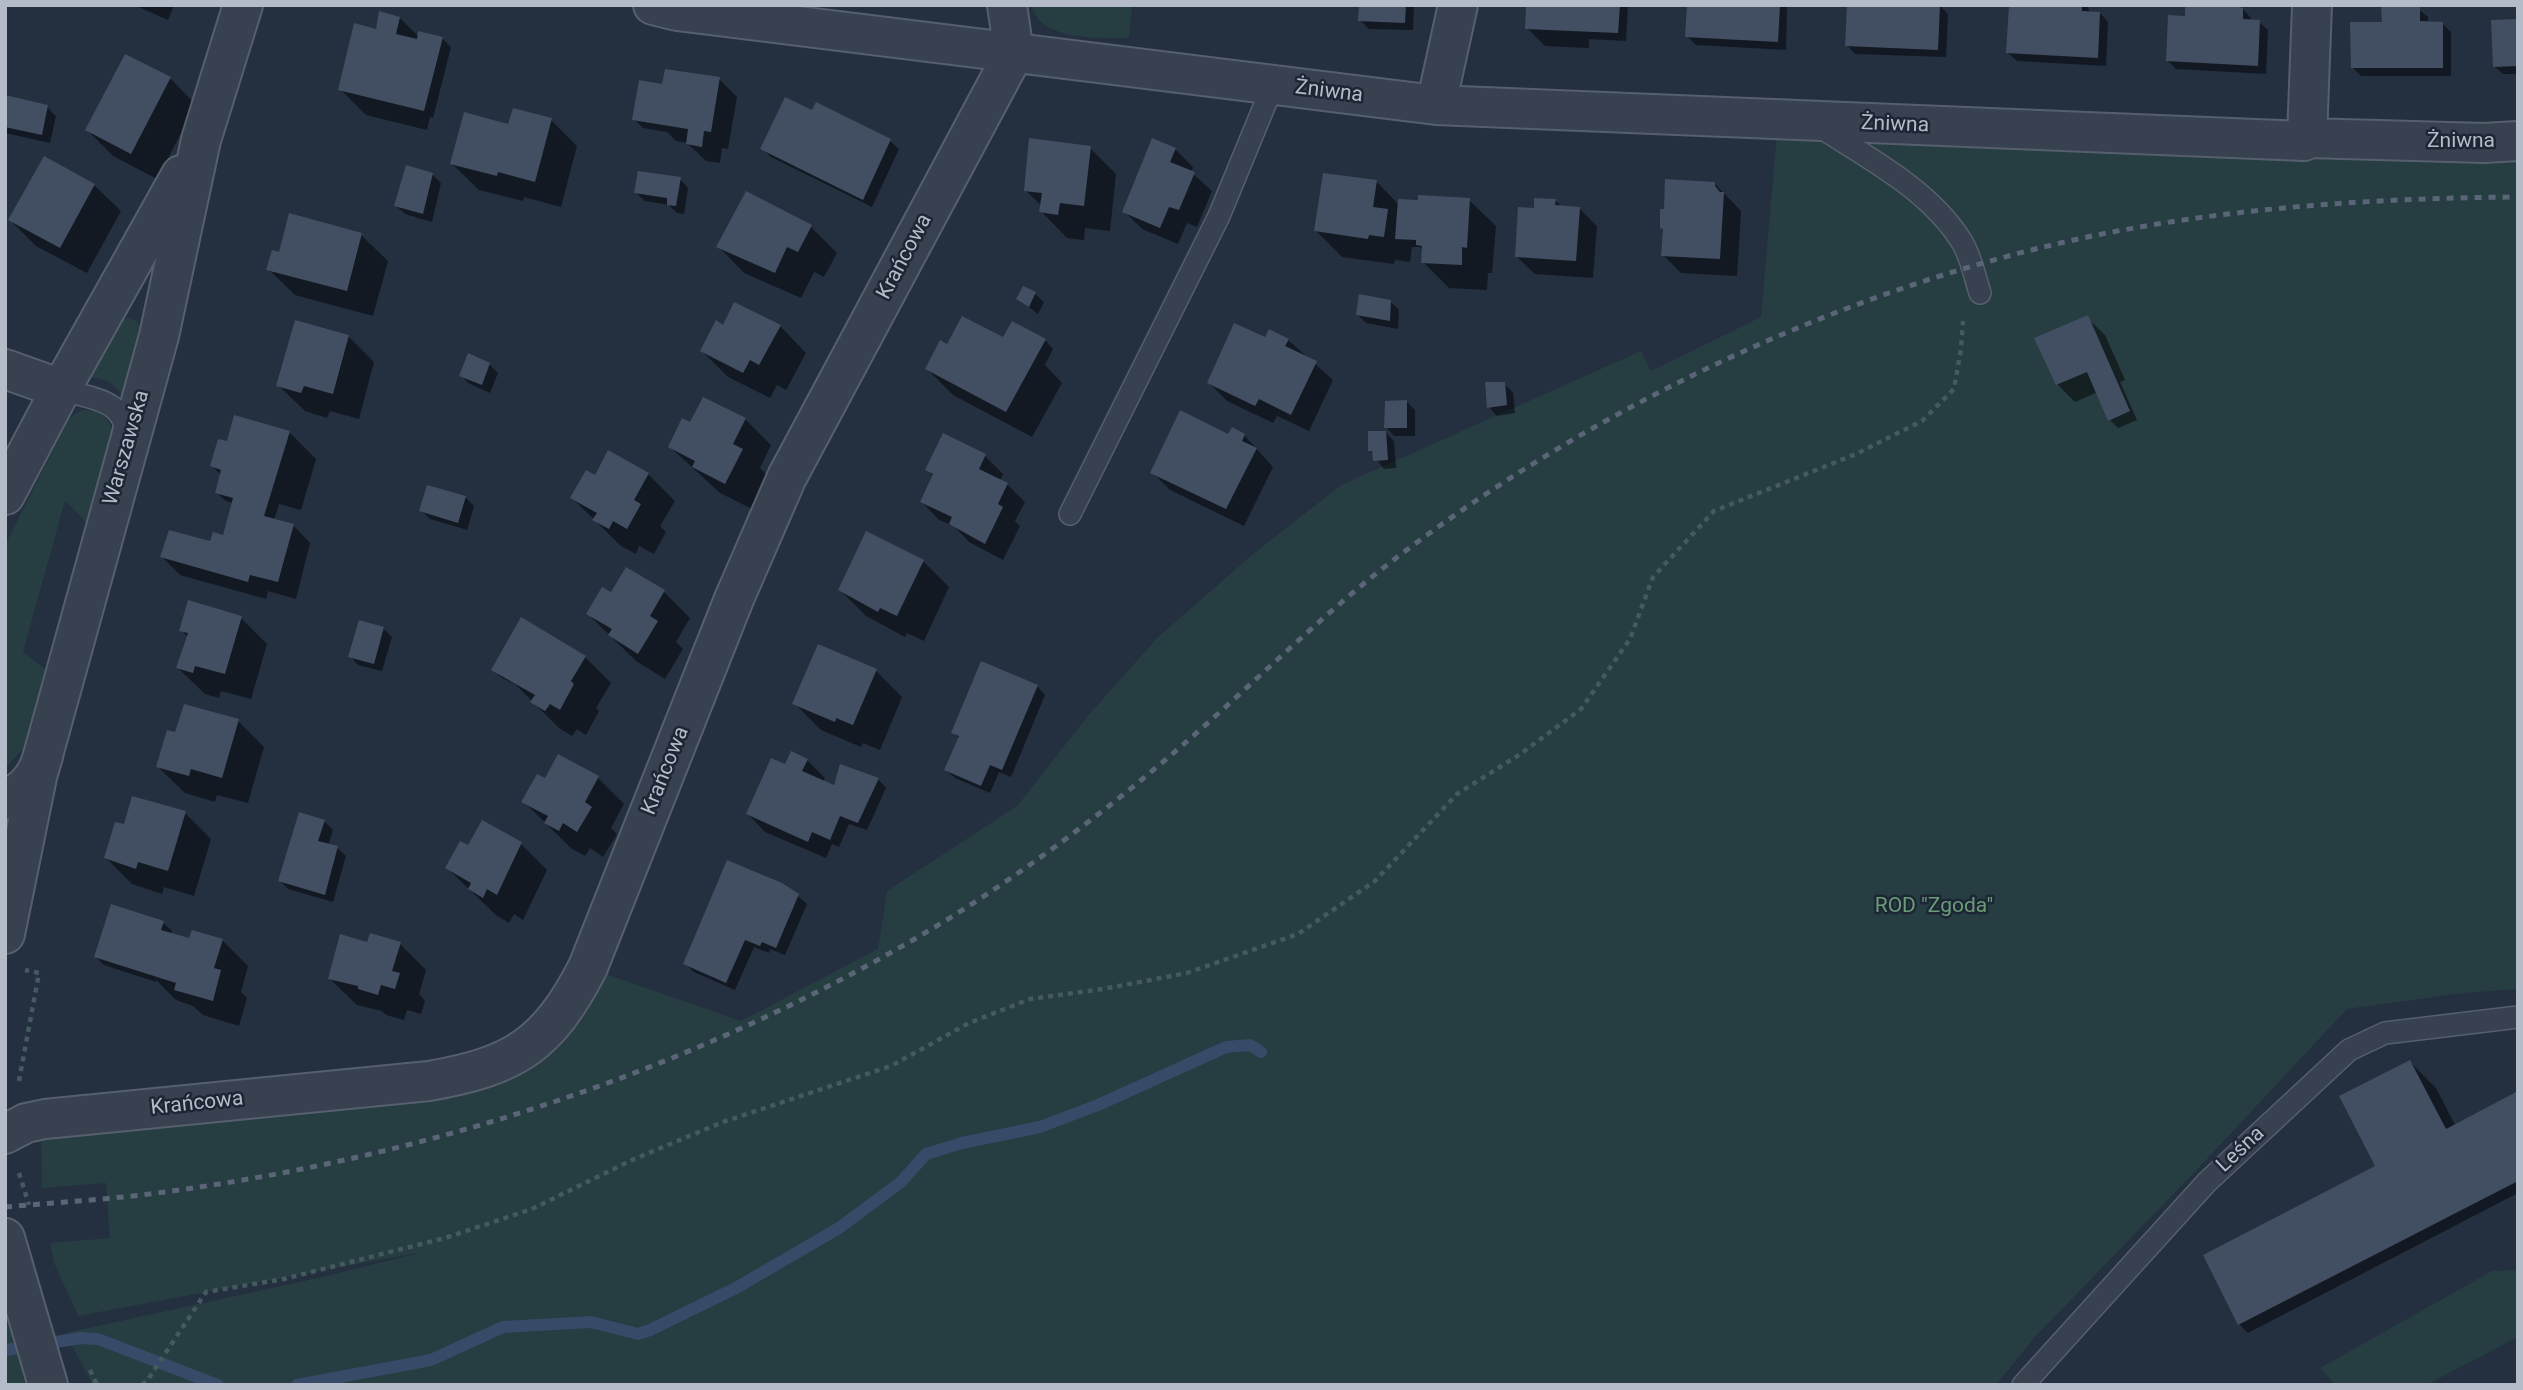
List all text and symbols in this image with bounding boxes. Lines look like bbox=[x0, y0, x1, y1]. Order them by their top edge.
street label: Żniwna bbox=[1294, 75, 1364, 109]
street label: Żniwna bbox=[1861, 111, 1929, 139]
street label: Żniwna bbox=[2427, 129, 2495, 155]
street label: Krańcowa bbox=[872, 210, 938, 304]
street label: Warszawska bbox=[99, 388, 155, 508]
street label: Krańcowa bbox=[637, 723, 695, 819]
park label: ROD "Zgoda" bbox=[1875, 894, 1993, 920]
street label: Krańcowa bbox=[149, 1087, 245, 1121]
street label: Leśna bbox=[2212, 1122, 2270, 1178]

